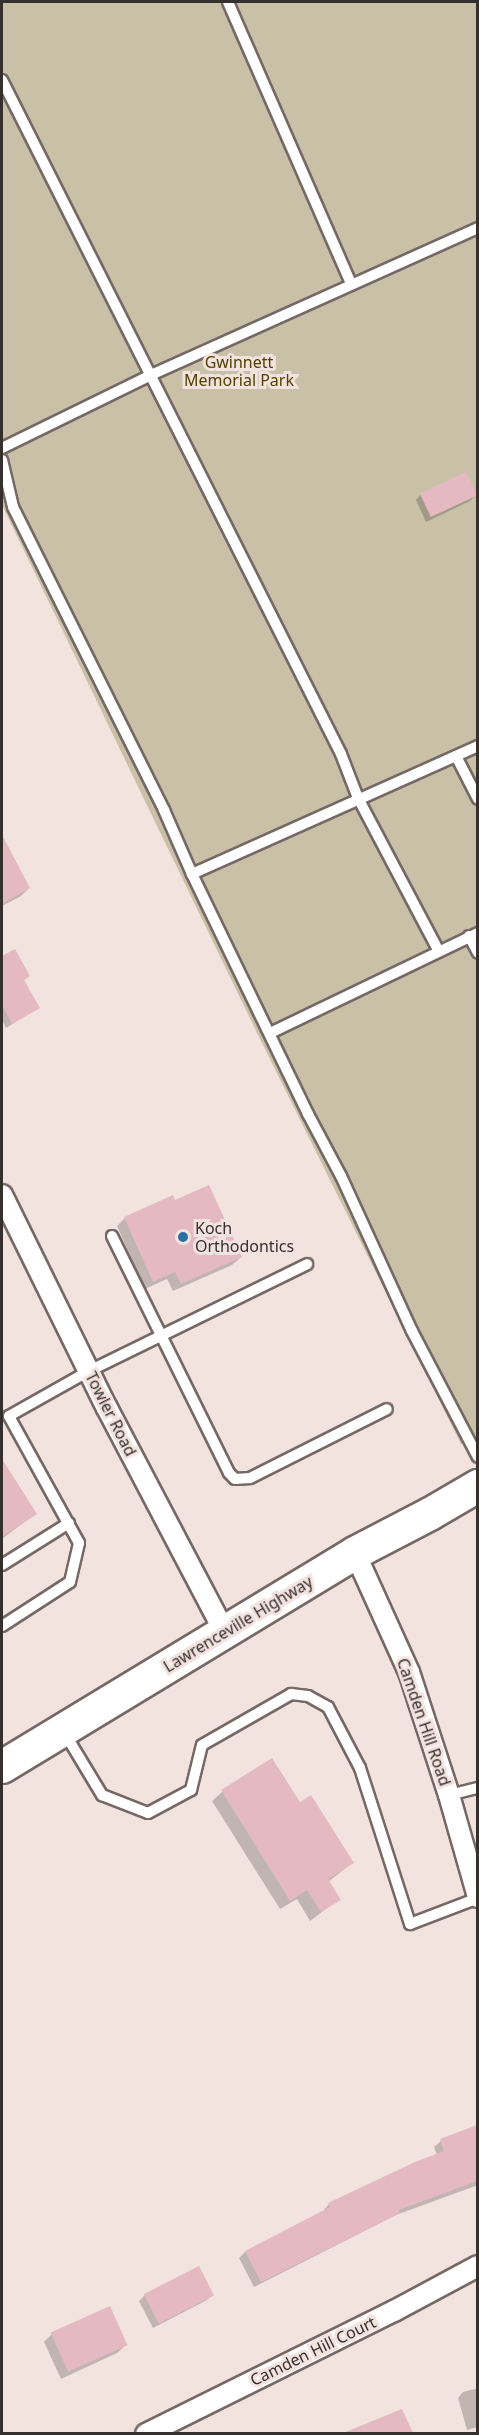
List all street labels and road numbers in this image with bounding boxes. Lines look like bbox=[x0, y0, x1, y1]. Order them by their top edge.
street label: Towler Road bbox=[82, 1369, 140, 1459]
street label: Lawrenceville Highway bbox=[160, 1572, 316, 1676]
street label: Camden Hill Road bbox=[393, 1656, 455, 1788]
street label: Camden Hill Court bbox=[247, 2312, 379, 2390]

